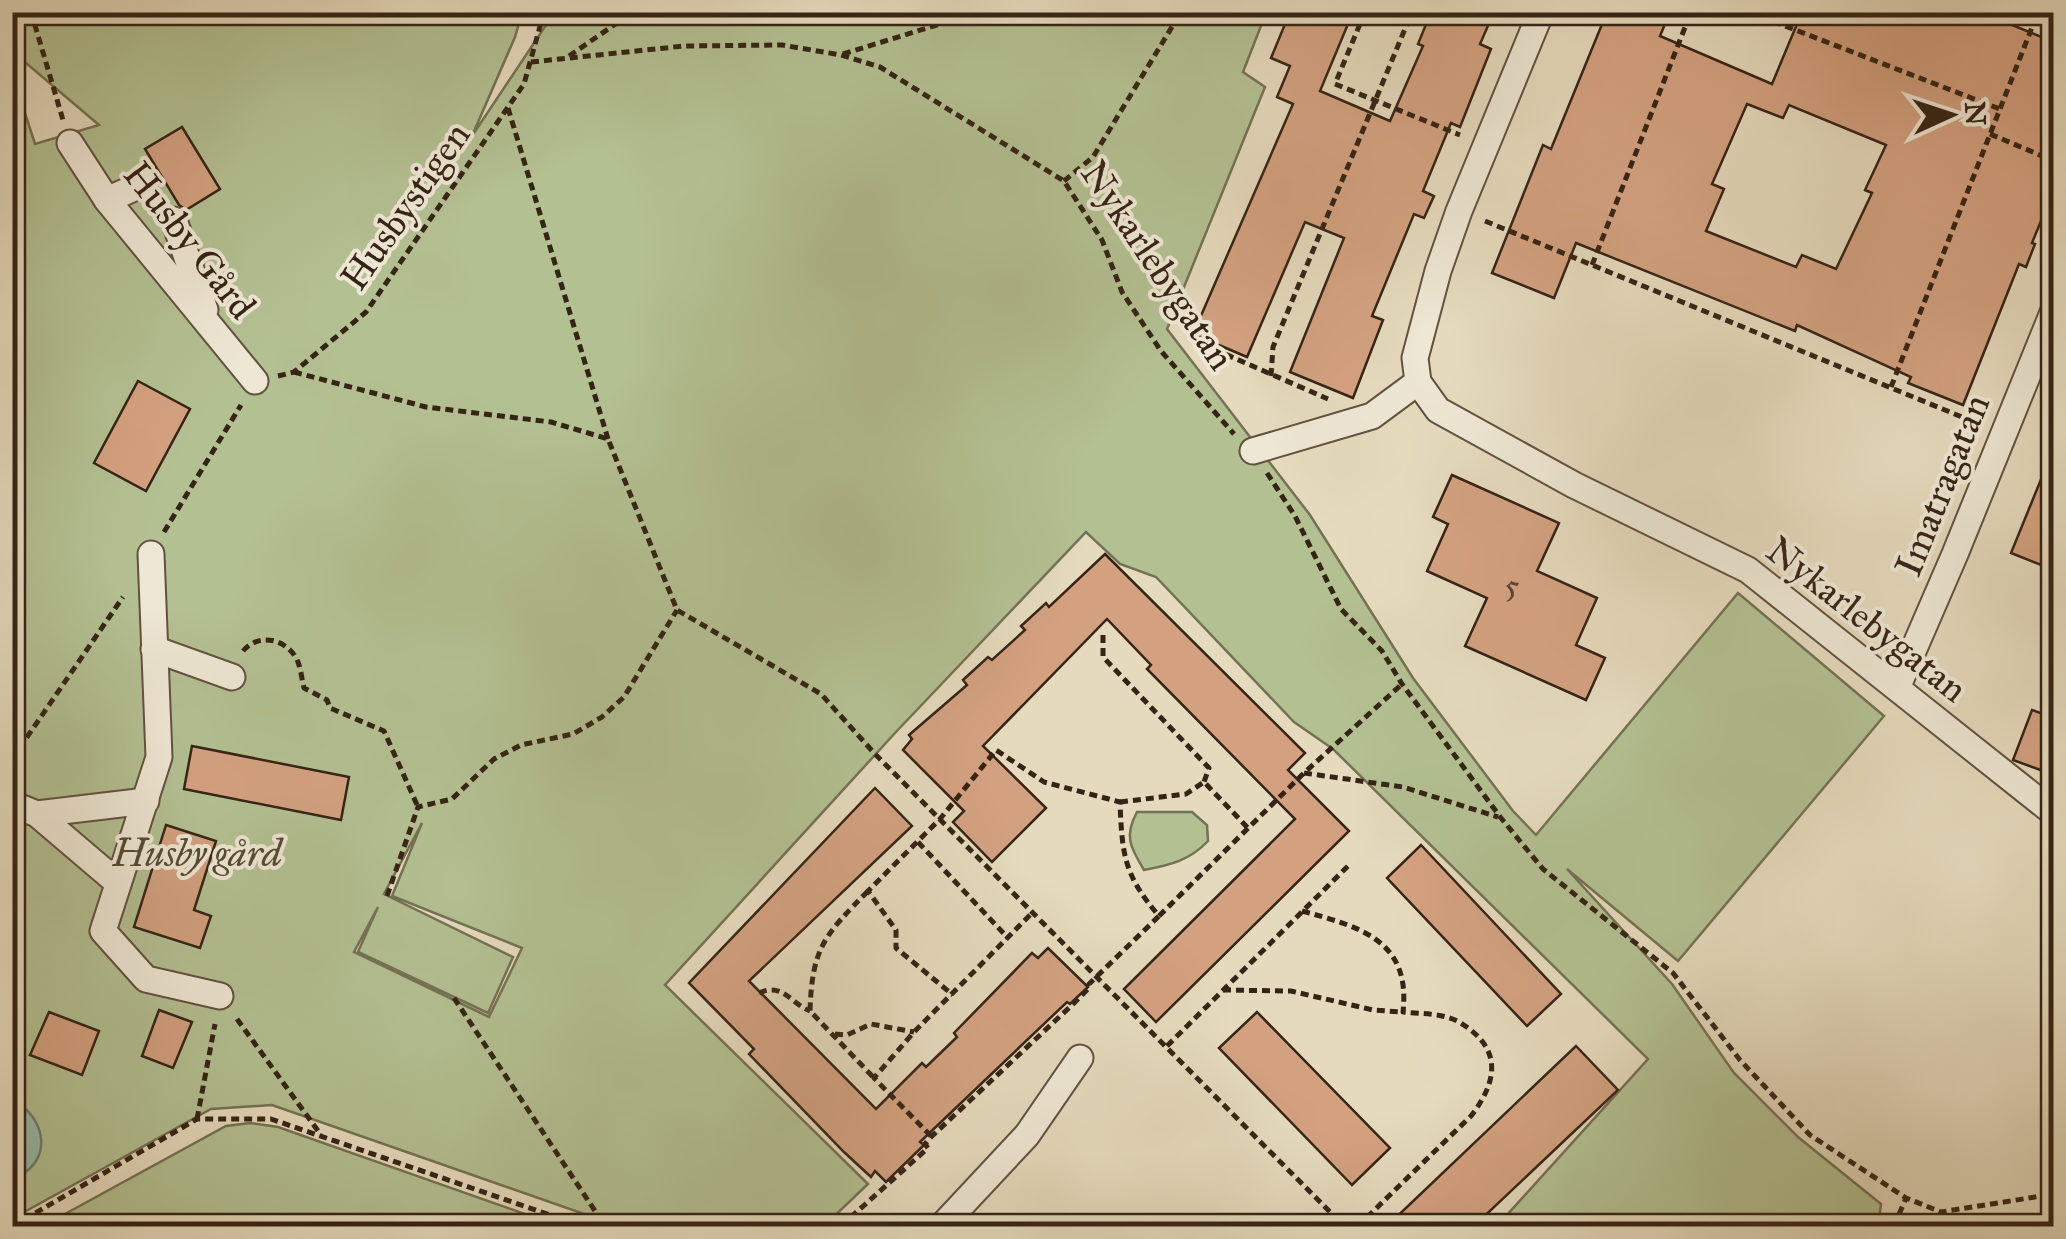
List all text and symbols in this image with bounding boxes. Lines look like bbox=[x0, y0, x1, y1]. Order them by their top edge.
north arrow bbox=[1901, 65, 2001, 165]
text: N bbox=[1957, 101, 1994, 127]
street label: Husbystigen bbox=[330, 113, 480, 299]
street label: Husby Gård bbox=[114, 152, 266, 328]
street label: Nykarlebygatan bbox=[1071, 152, 1245, 378]
street label: Imatragatan bbox=[1885, 387, 1999, 583]
street label: Nykarlebygatan bbox=[1757, 526, 1977, 712]
house number: 5 bbox=[1505, 566, 1520, 605]
park label: Husby gård bbox=[111, 830, 284, 876]

